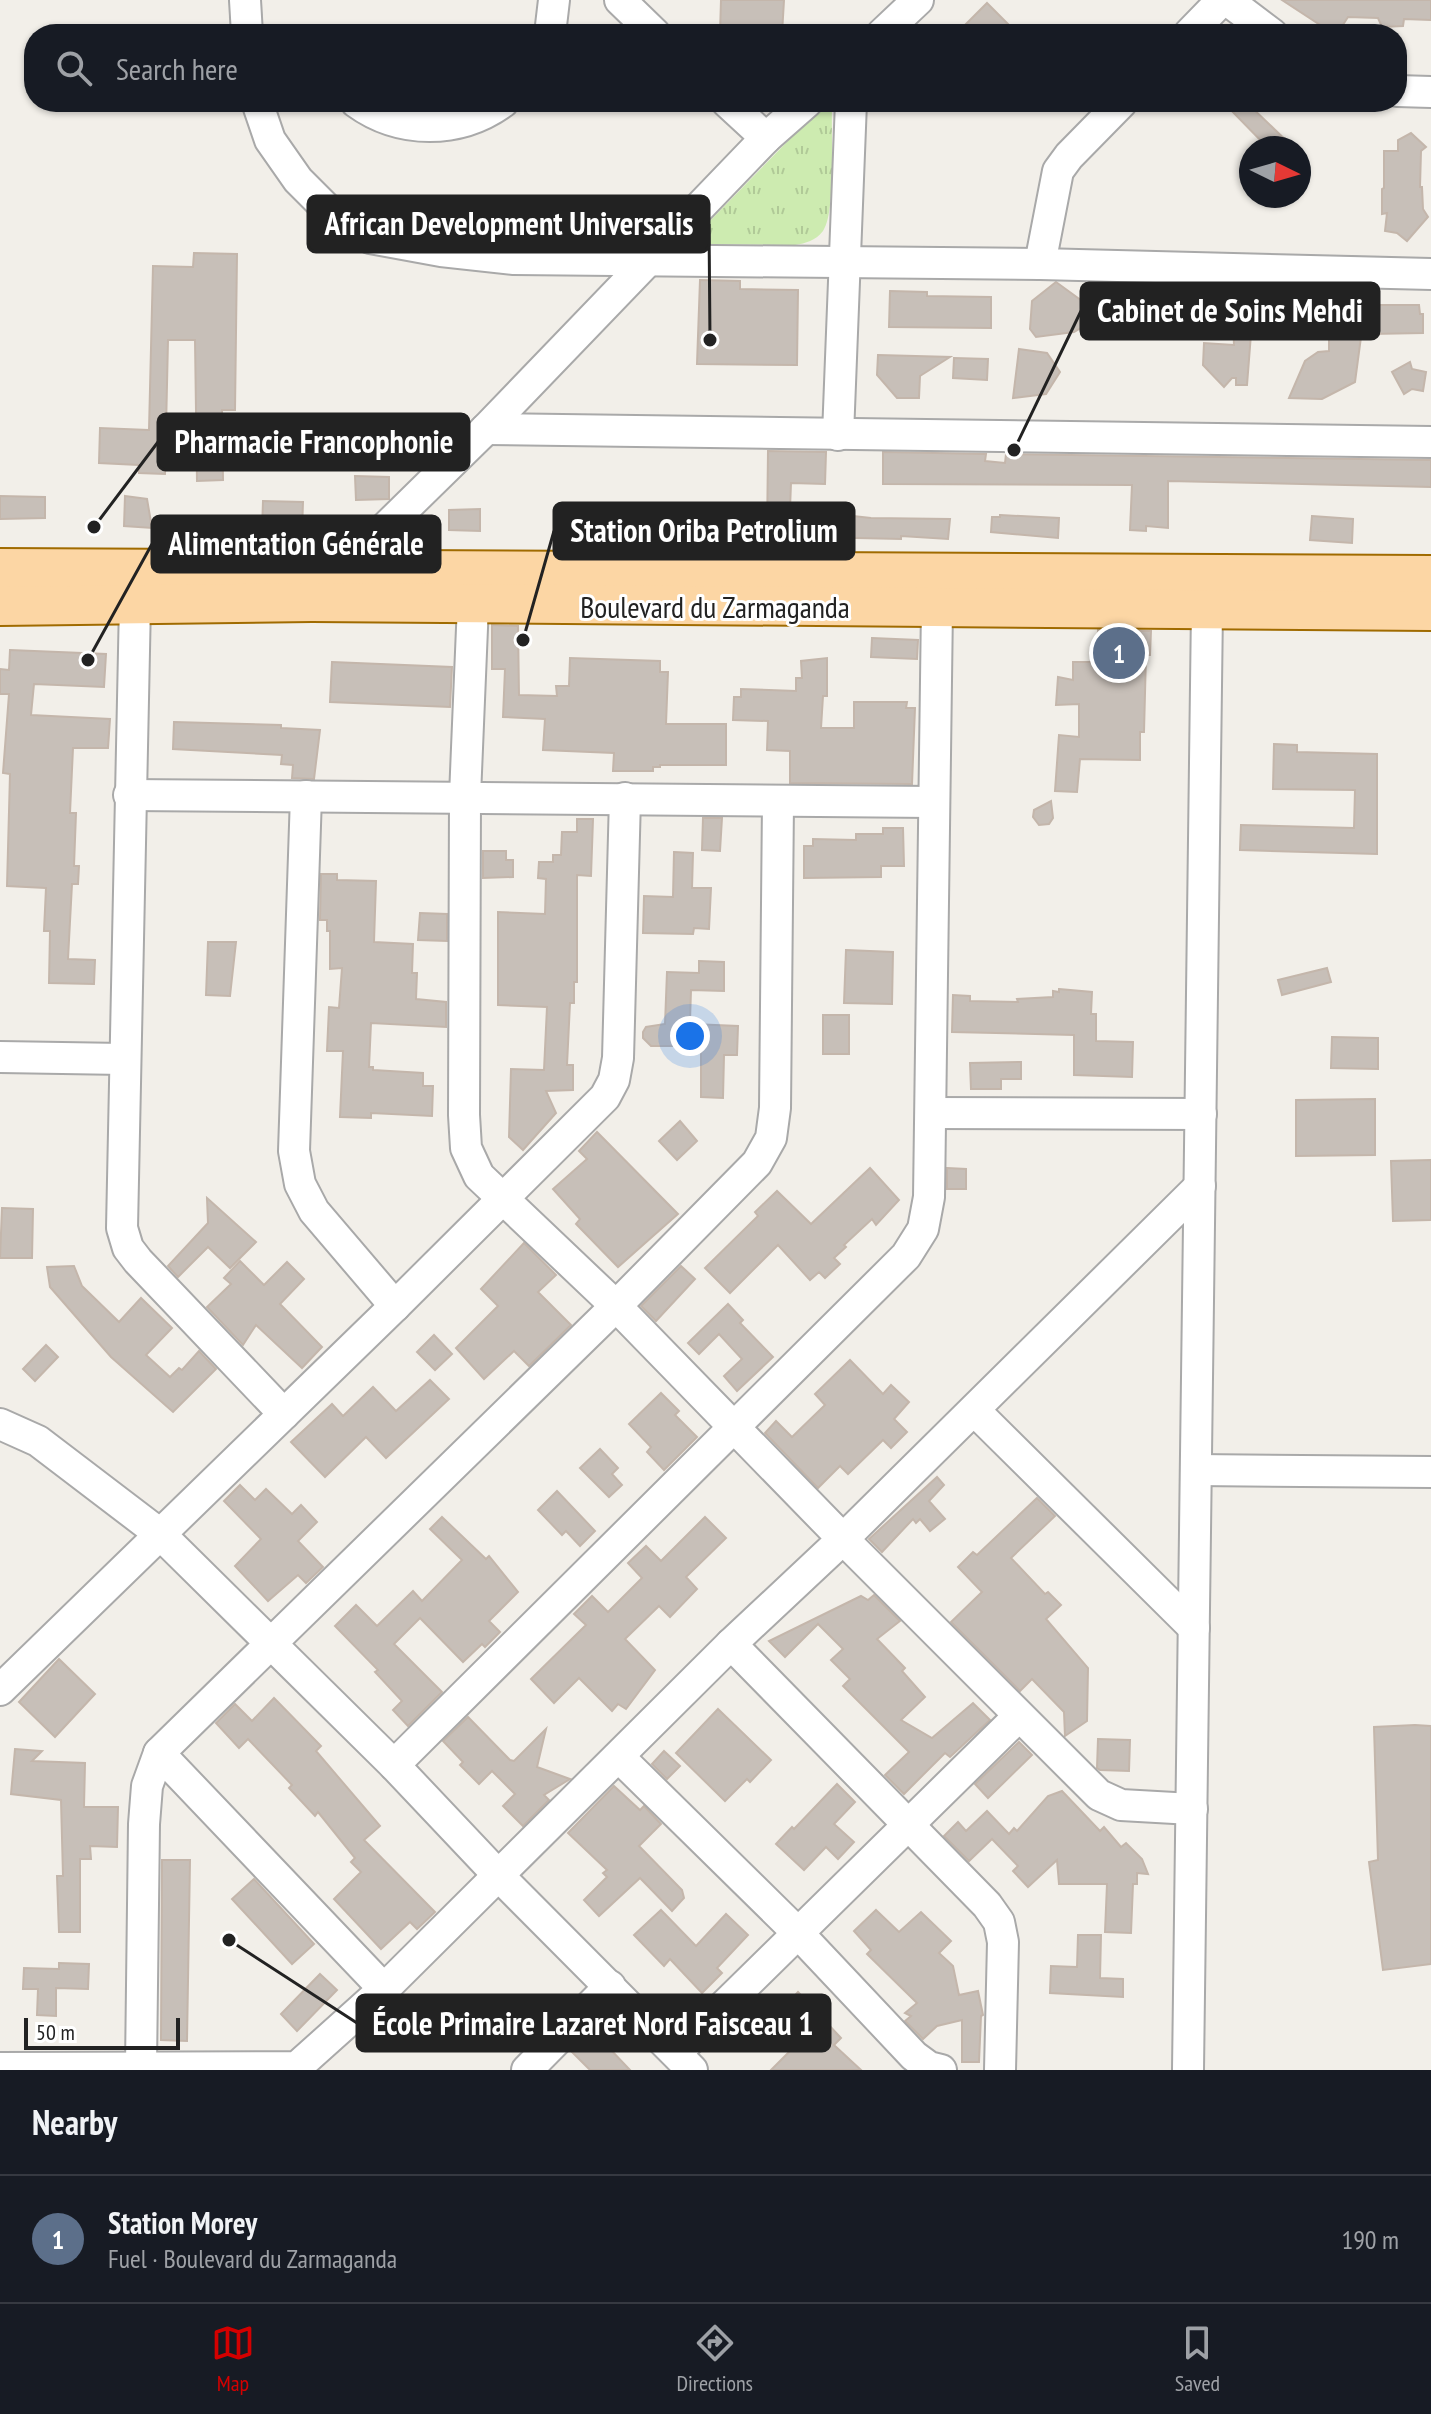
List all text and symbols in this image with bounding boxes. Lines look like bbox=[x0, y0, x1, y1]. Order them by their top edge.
search box bbox=[24, 24, 1407, 112]
icon: search bbox=[52, 46, 96, 90]
text: Search here bbox=[116, 49, 238, 88]
north arrow bbox=[1239, 136, 1311, 208]
callout: African Development Universalis bbox=[308, 196, 709, 252]
text: African Development Universalis bbox=[323, 202, 694, 244]
callout: Cabinet de Soins Mehdi bbox=[1081, 283, 1379, 339]
text: Cabinet de Soins Mehdi bbox=[1097, 289, 1363, 331]
callout: Pharmacie Francophonie bbox=[158, 414, 469, 470]
text: Pharmacie Francophonie bbox=[175, 420, 453, 462]
callout: Station Oriba Petrolium bbox=[554, 503, 854, 559]
text: Station Oriba Petrolium bbox=[570, 509, 838, 551]
callout: Alimentation Générale bbox=[152, 516, 440, 572]
text: Alimentation Générale bbox=[167, 522, 424, 564]
street label: Boulevard du Zarmaganda bbox=[580, 587, 850, 626]
pin: 1 bbox=[1093, 623, 1145, 683]
your location bbox=[670, 1016, 710, 1056]
callout: École Primaire Lazaret Nord Faisceau 1 bbox=[357, 1995, 830, 2051]
text: École Primaire Lazaret Nord Faisceau 1 bbox=[373, 2002, 813, 2044]
scale bar bbox=[24, 2014, 180, 2050]
text: 50 m bbox=[36, 2018, 75, 2046]
text: Nearby bbox=[32, 2100, 117, 2144]
text: Station Morey bbox=[108, 2203, 257, 2242]
text: 1 bbox=[52, 2223, 64, 2256]
text: 190 m bbox=[1341, 2223, 1399, 2256]
text: Fuel · Boulevard du Zarmaganda bbox=[108, 2242, 397, 2275]
tab: Map bbox=[211, 2321, 255, 2397]
tab: Directions bbox=[677, 2321, 753, 2397]
tab: Saved bbox=[1175, 2321, 1220, 2397]

